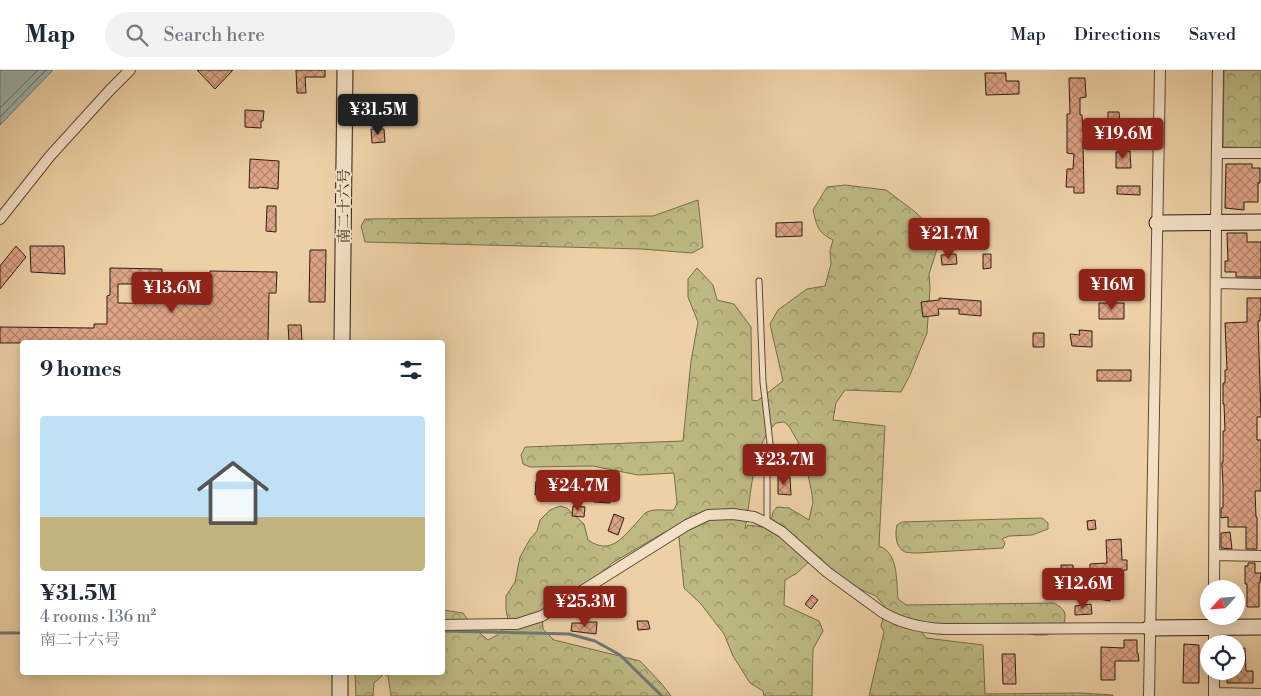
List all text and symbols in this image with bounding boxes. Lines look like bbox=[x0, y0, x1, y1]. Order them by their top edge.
search box bbox=[105, 12, 455, 57]
text: Map bbox=[25, 20, 75, 50]
icon: search bbox=[123, 21, 151, 49]
text: Search here bbox=[163, 23, 265, 47]
text: Map bbox=[1010, 23, 1046, 46]
text: Directions bbox=[1074, 23, 1161, 46]
text: Saved bbox=[1189, 23, 1236, 46]
pin: ¥31.5M bbox=[337, 93, 419, 136]
text: ¥31.5M bbox=[349, 100, 407, 120]
pin: ¥19.6M bbox=[1082, 118, 1164, 160]
text: ¥19.6M bbox=[1093, 124, 1153, 144]
street label: 南二十六号 bbox=[335, 168, 354, 244]
pin: ¥21.7M bbox=[908, 218, 990, 260]
text: ¥21.7M bbox=[920, 224, 978, 244]
pin: ¥16M bbox=[1082, 268, 1142, 311]
pin: ¥13.6M bbox=[131, 272, 213, 314]
text: ¥16M bbox=[1090, 275, 1134, 295]
text: ¥13.6M bbox=[143, 278, 201, 298]
icon: filters bbox=[397, 356, 425, 384]
text: 9 homes bbox=[40, 357, 121, 383]
pin: ¥23.7M bbox=[743, 444, 825, 486]
icon: home bbox=[188, 448, 278, 538]
text: ¥23.7M bbox=[754, 450, 814, 470]
pin: ¥24.7M bbox=[537, 470, 619, 512]
text: ¥24.7M bbox=[547, 476, 609, 496]
pin: ¥12.6M bbox=[1042, 568, 1124, 610]
text: ¥12.6M bbox=[1053, 574, 1113, 594]
north arrow bbox=[1200, 580, 1245, 625]
map controls bbox=[1200, 580, 1245, 680]
text: ¥31.5M bbox=[40, 581, 117, 607]
pin: ¥25.3M bbox=[544, 586, 626, 628]
text: ¥25.3M bbox=[554, 592, 616, 612]
text: 4 rooms · 136 m² bbox=[40, 607, 156, 627]
text: 南二十六号 bbox=[40, 630, 120, 650]
button: locate bbox=[1200, 635, 1245, 680]

